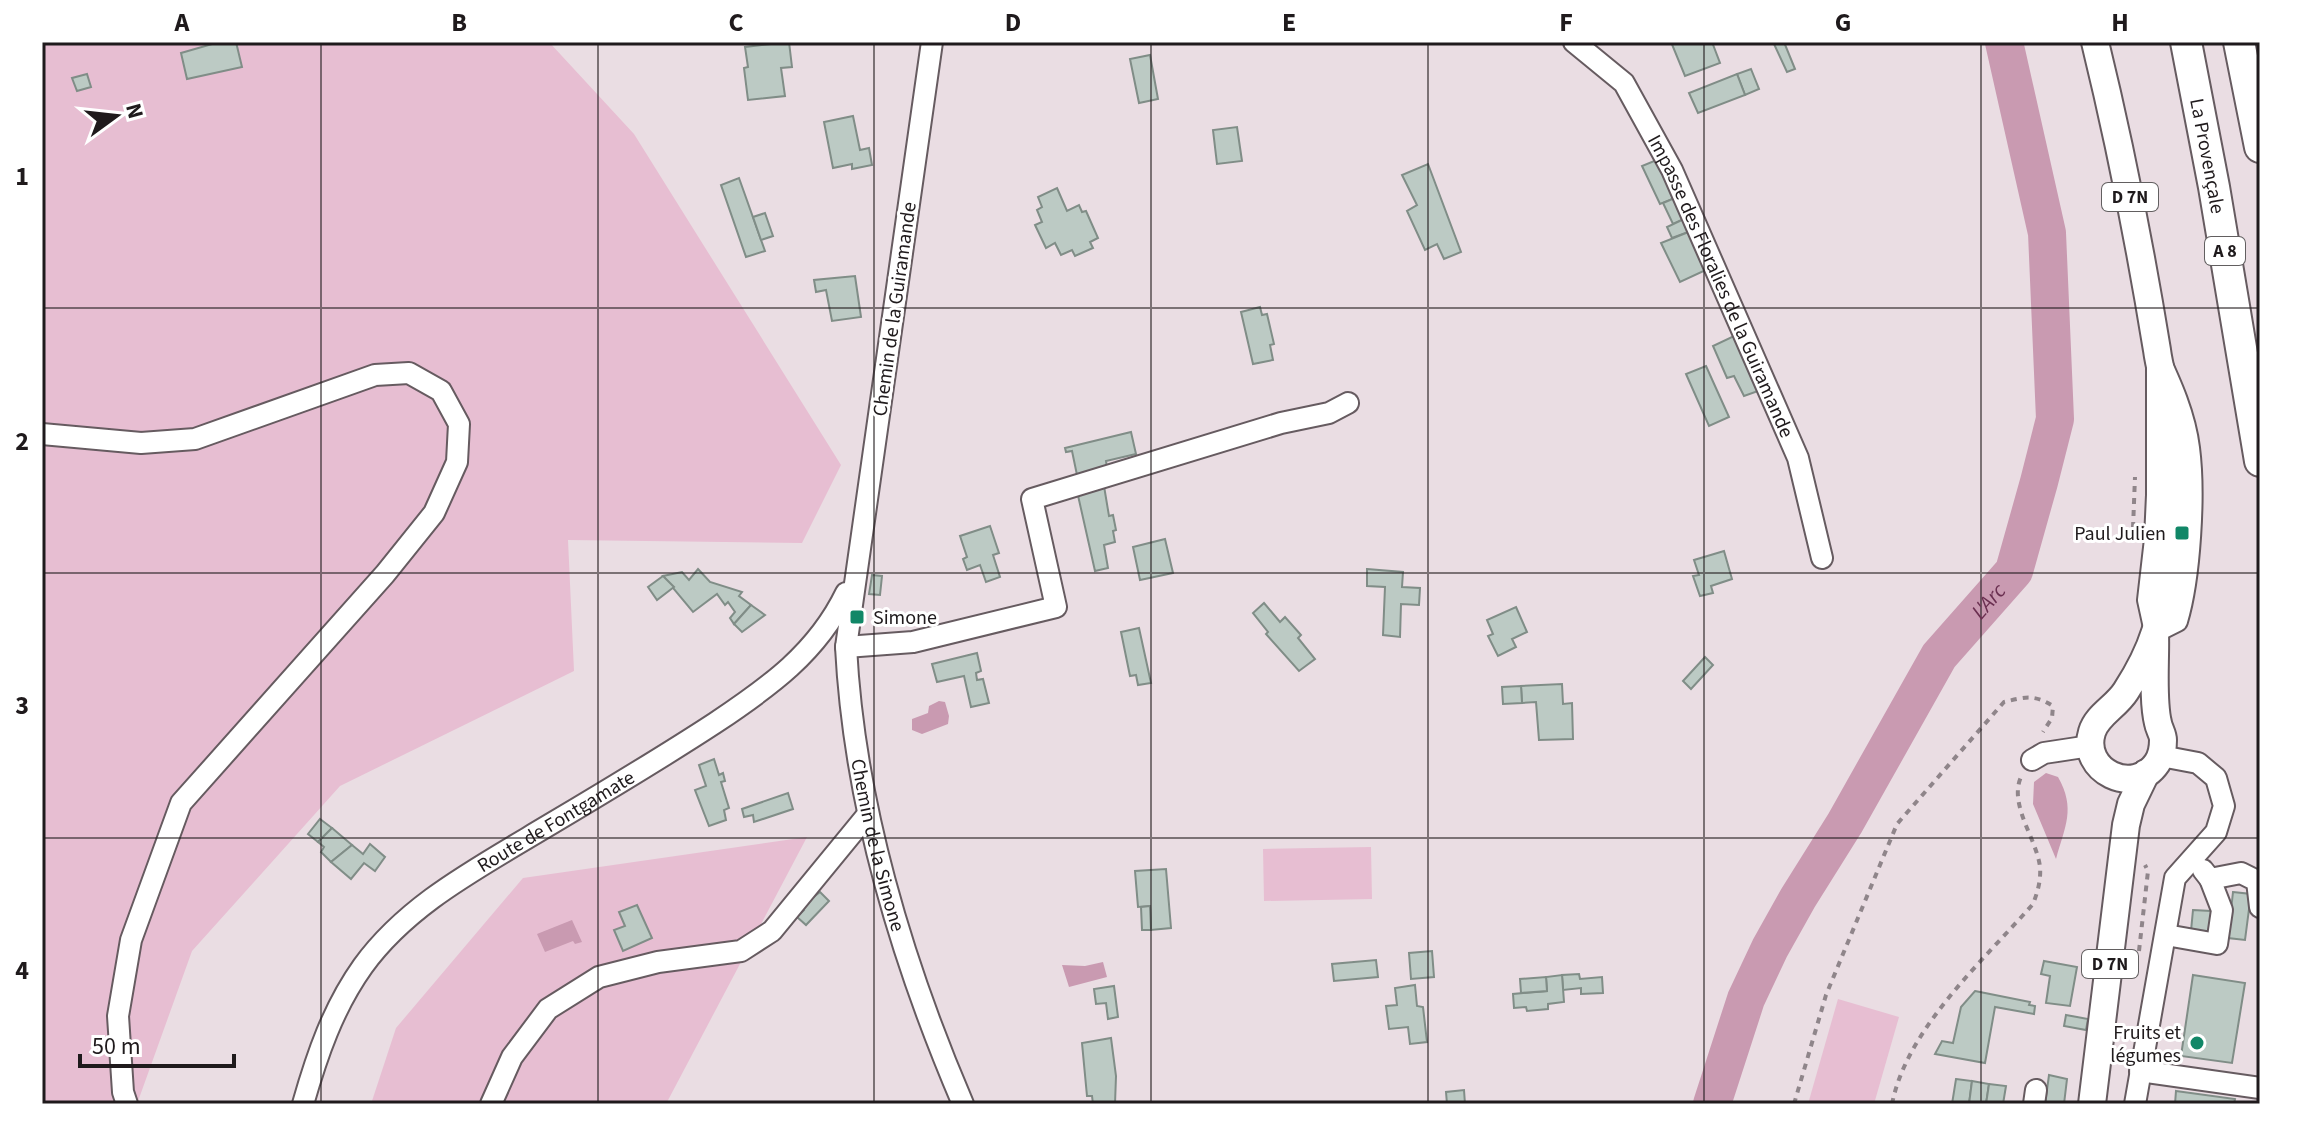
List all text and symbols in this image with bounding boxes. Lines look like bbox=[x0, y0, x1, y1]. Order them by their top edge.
text: A bbox=[174, 4, 191, 41]
text: B bbox=[451, 4, 467, 41]
text: C bbox=[728, 4, 744, 41]
text: D bbox=[1005, 4, 1021, 41]
text: E bbox=[1282, 4, 1296, 41]
text: F bbox=[1559, 4, 1573, 41]
text: G bbox=[1835, 4, 1851, 41]
text: H bbox=[2111, 4, 2129, 41]
north arrow bbox=[76, 76, 156, 156]
street label: La Provençale bbox=[2182, 96, 2231, 216]
text: N bbox=[117, 100, 152, 122]
street label: Impasse des Floralies de la Guiramande bbox=[1640, 130, 1800, 442]
text: 1 bbox=[15, 158, 29, 195]
road number: D 7N bbox=[2102, 183, 2158, 211]
street label: Chemin de la Guiramande bbox=[866, 200, 924, 418]
road number: A 8 bbox=[2205, 237, 2245, 265]
text: 2 bbox=[15, 423, 29, 460]
place label: Paul Julien bbox=[2074, 520, 2166, 548]
marker: Paul Julien bbox=[2173, 524, 2191, 542]
water label: L'Arc bbox=[1964, 576, 2014, 627]
place label: Simone bbox=[873, 604, 937, 632]
marker: Simone bbox=[848, 608, 866, 626]
text: 3 bbox=[15, 687, 29, 724]
street label: Chemin de la Simone bbox=[843, 757, 912, 935]
street label: Route de Fontgamate bbox=[472, 764, 640, 880]
road number: D 7N bbox=[2082, 950, 2138, 978]
text: 4 bbox=[15, 952, 29, 989]
scale bar bbox=[80, 1018, 234, 1068]
place label: Fruits et légumes bbox=[2110, 1019, 2181, 1070]
text: 50 m bbox=[92, 1029, 141, 1064]
marker: Fruits et légumes bbox=[2188, 1034, 2206, 1052]

